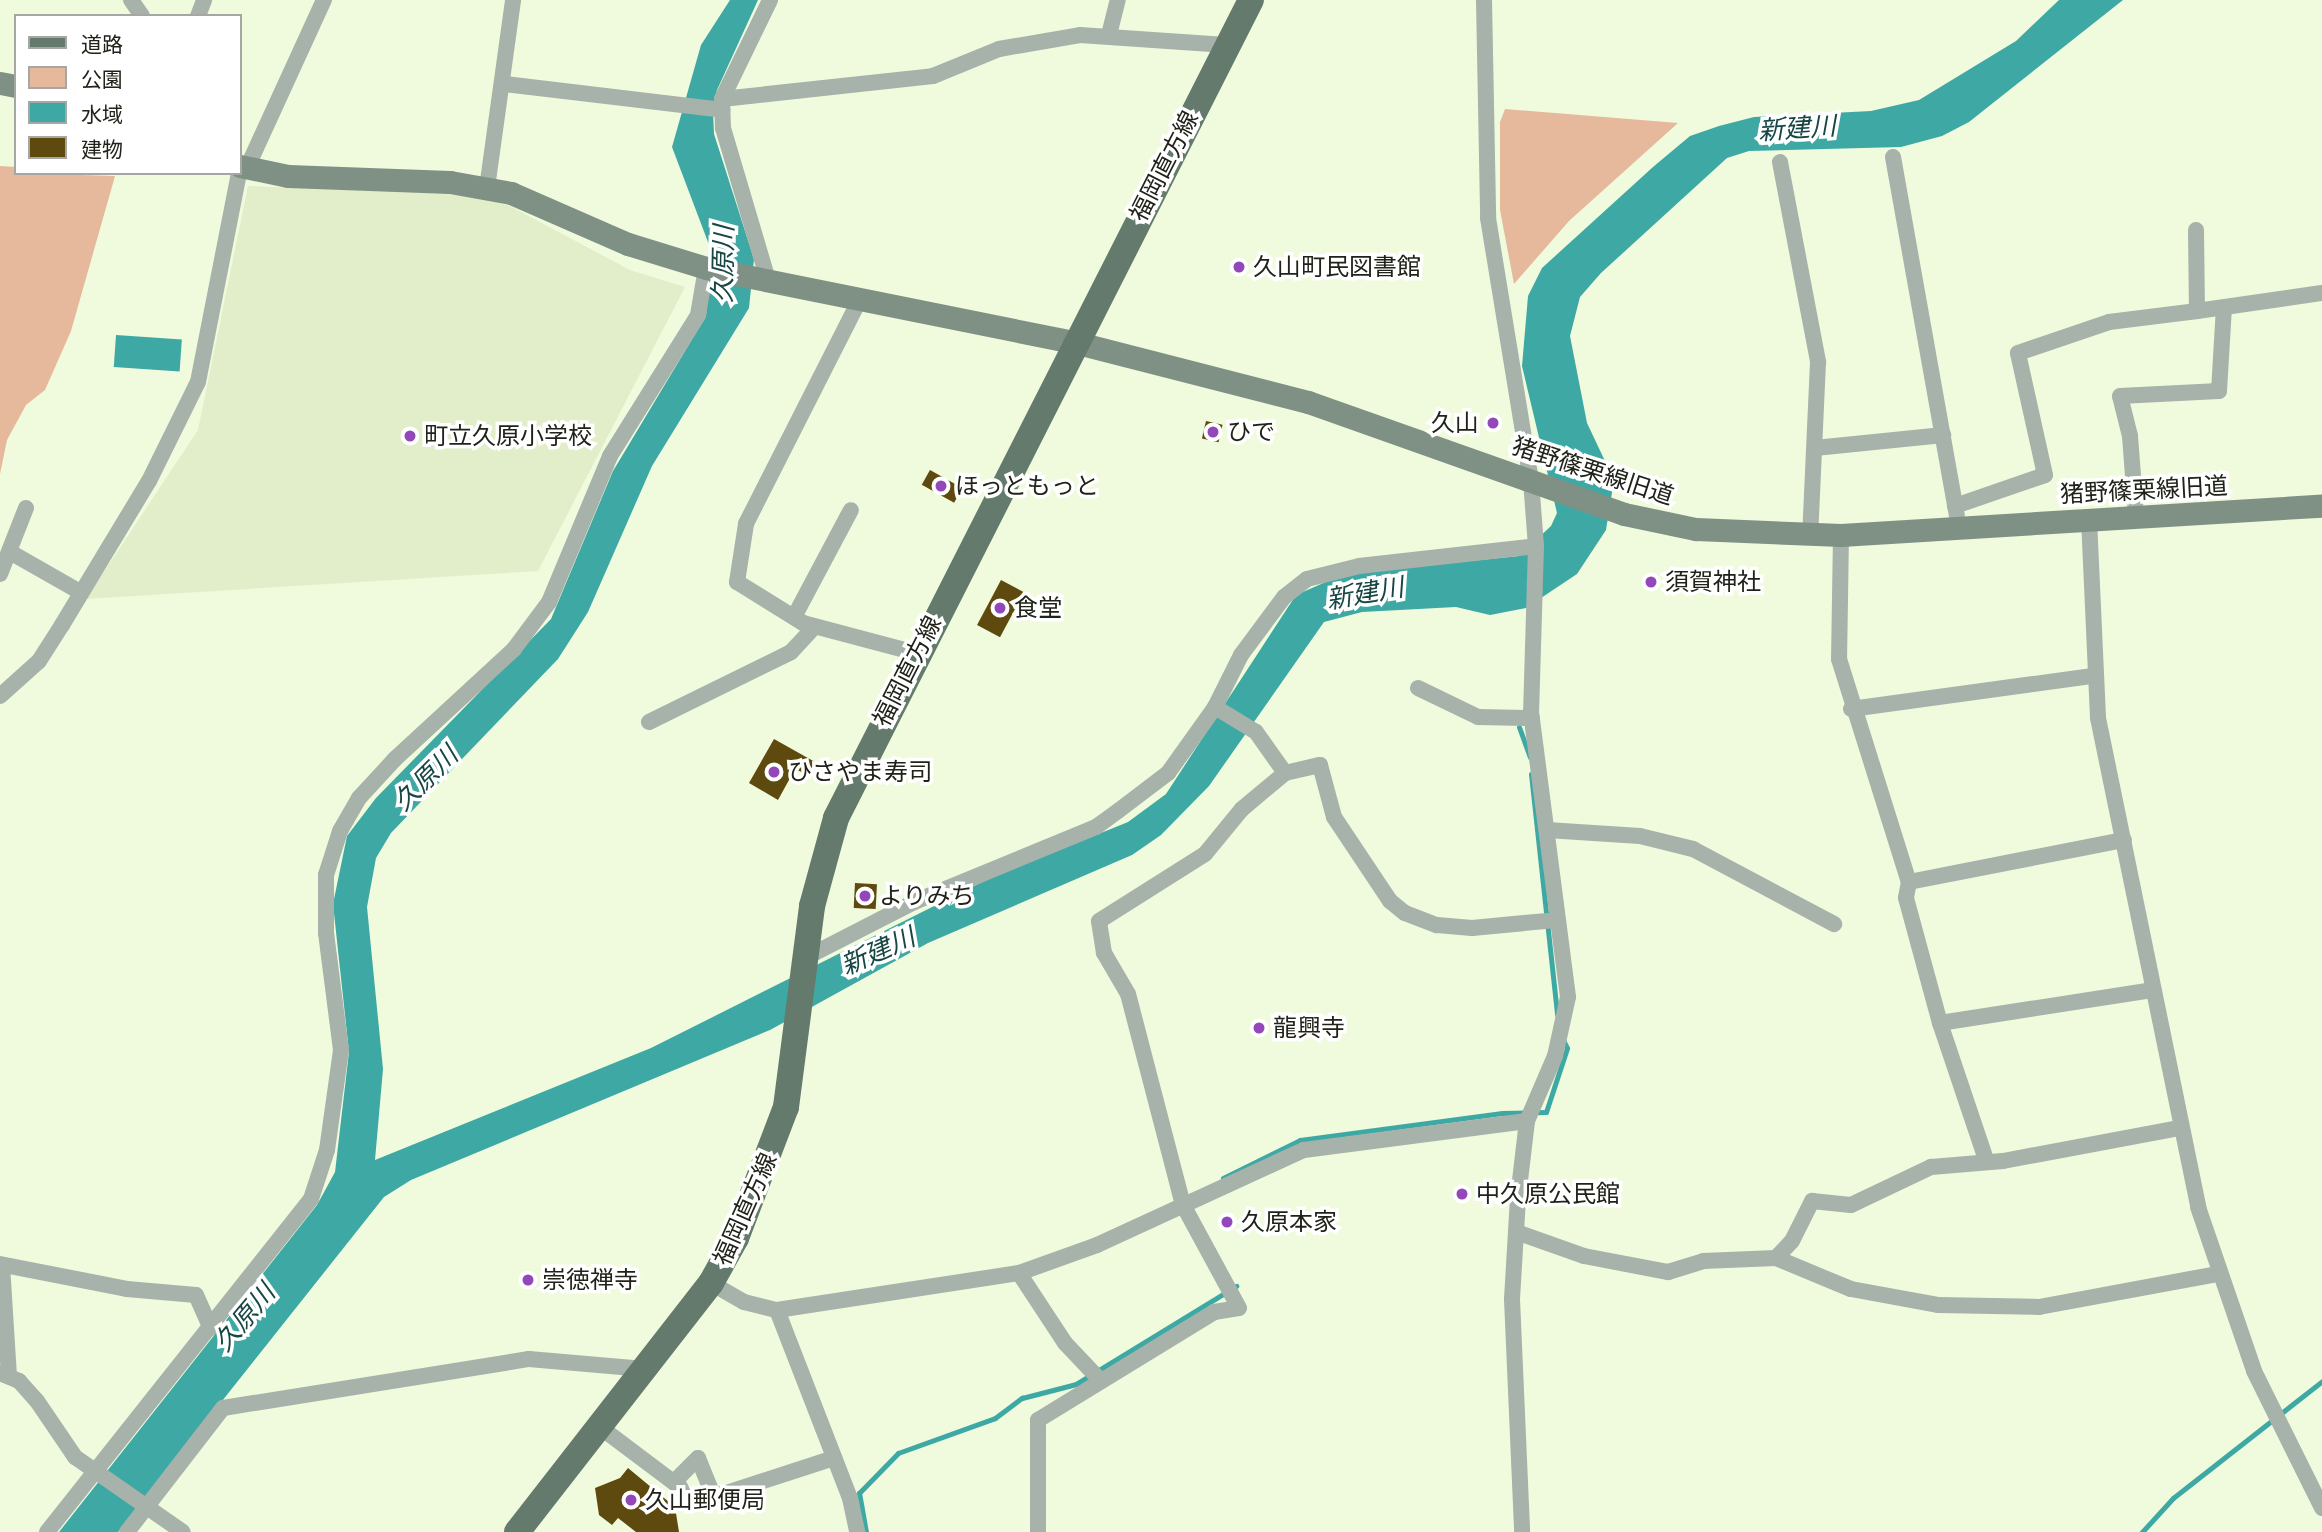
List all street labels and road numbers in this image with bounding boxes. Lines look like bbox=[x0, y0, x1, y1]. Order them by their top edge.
street label: 福岡直方線 bbox=[1124, 106, 1204, 226]
street label: 猪野篠栗線旧道 bbox=[1509, 431, 1677, 511]
street label: 猪野篠栗線旧道 bbox=[2059, 471, 2229, 509]
street label: 福岡直方線 bbox=[867, 611, 947, 731]
street label: 福岡直方線 bbox=[707, 1148, 783, 1270]

